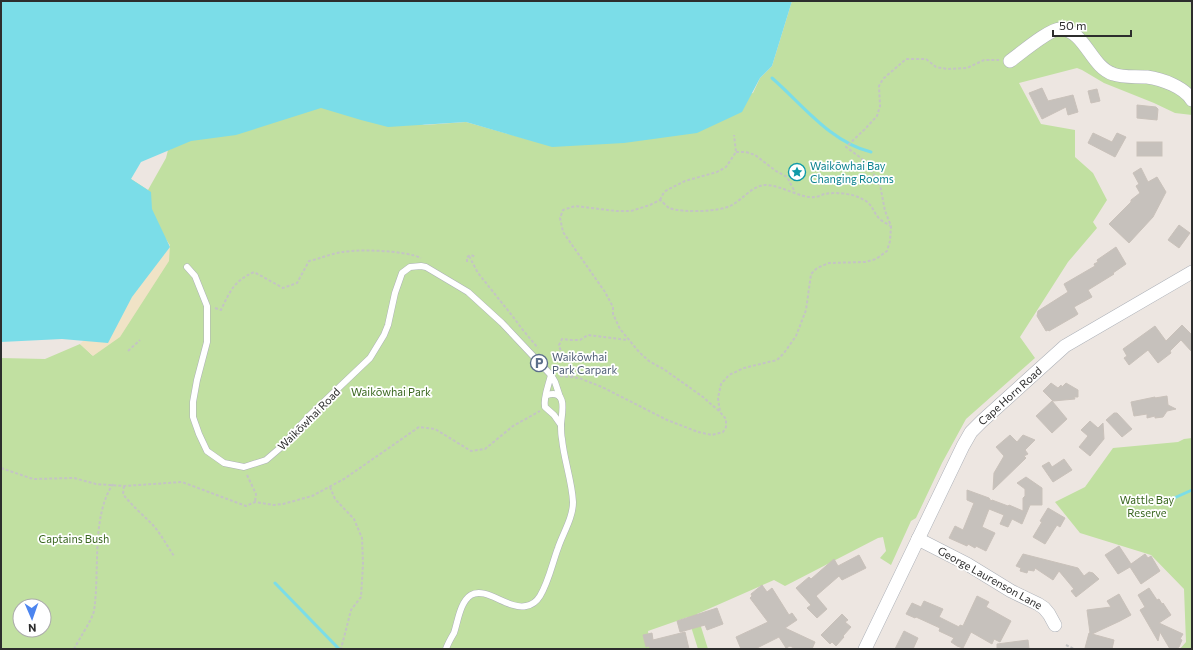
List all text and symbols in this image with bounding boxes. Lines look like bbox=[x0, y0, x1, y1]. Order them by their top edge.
scale bar bbox=[1053, 12, 1131, 38]
text: 50 m bbox=[1059, 18, 1087, 32]
place label: Waikōwhai Bay Changing Rooms bbox=[810, 159, 894, 185]
place icon: Waikōwhai Bay Changing Rooms bbox=[787, 162, 807, 182]
place label: Waikōwhai Park Carpark bbox=[552, 350, 617, 376]
parking icon: Waikōwhai Park Carpark bbox=[529, 353, 549, 373]
street label: Cape Horn Road bbox=[975, 364, 1044, 428]
street label: Waikōwhai Road bbox=[275, 385, 343, 453]
park label: Waikōwhai Park bbox=[351, 385, 431, 398]
park label: Wattle Bay Reserve bbox=[1120, 493, 1175, 519]
park label: Captains Bush bbox=[39, 532, 109, 545]
street label: George Laurenson Lane bbox=[936, 543, 1045, 612]
north arrow bbox=[12, 598, 52, 638]
text: N bbox=[28, 622, 37, 635]

